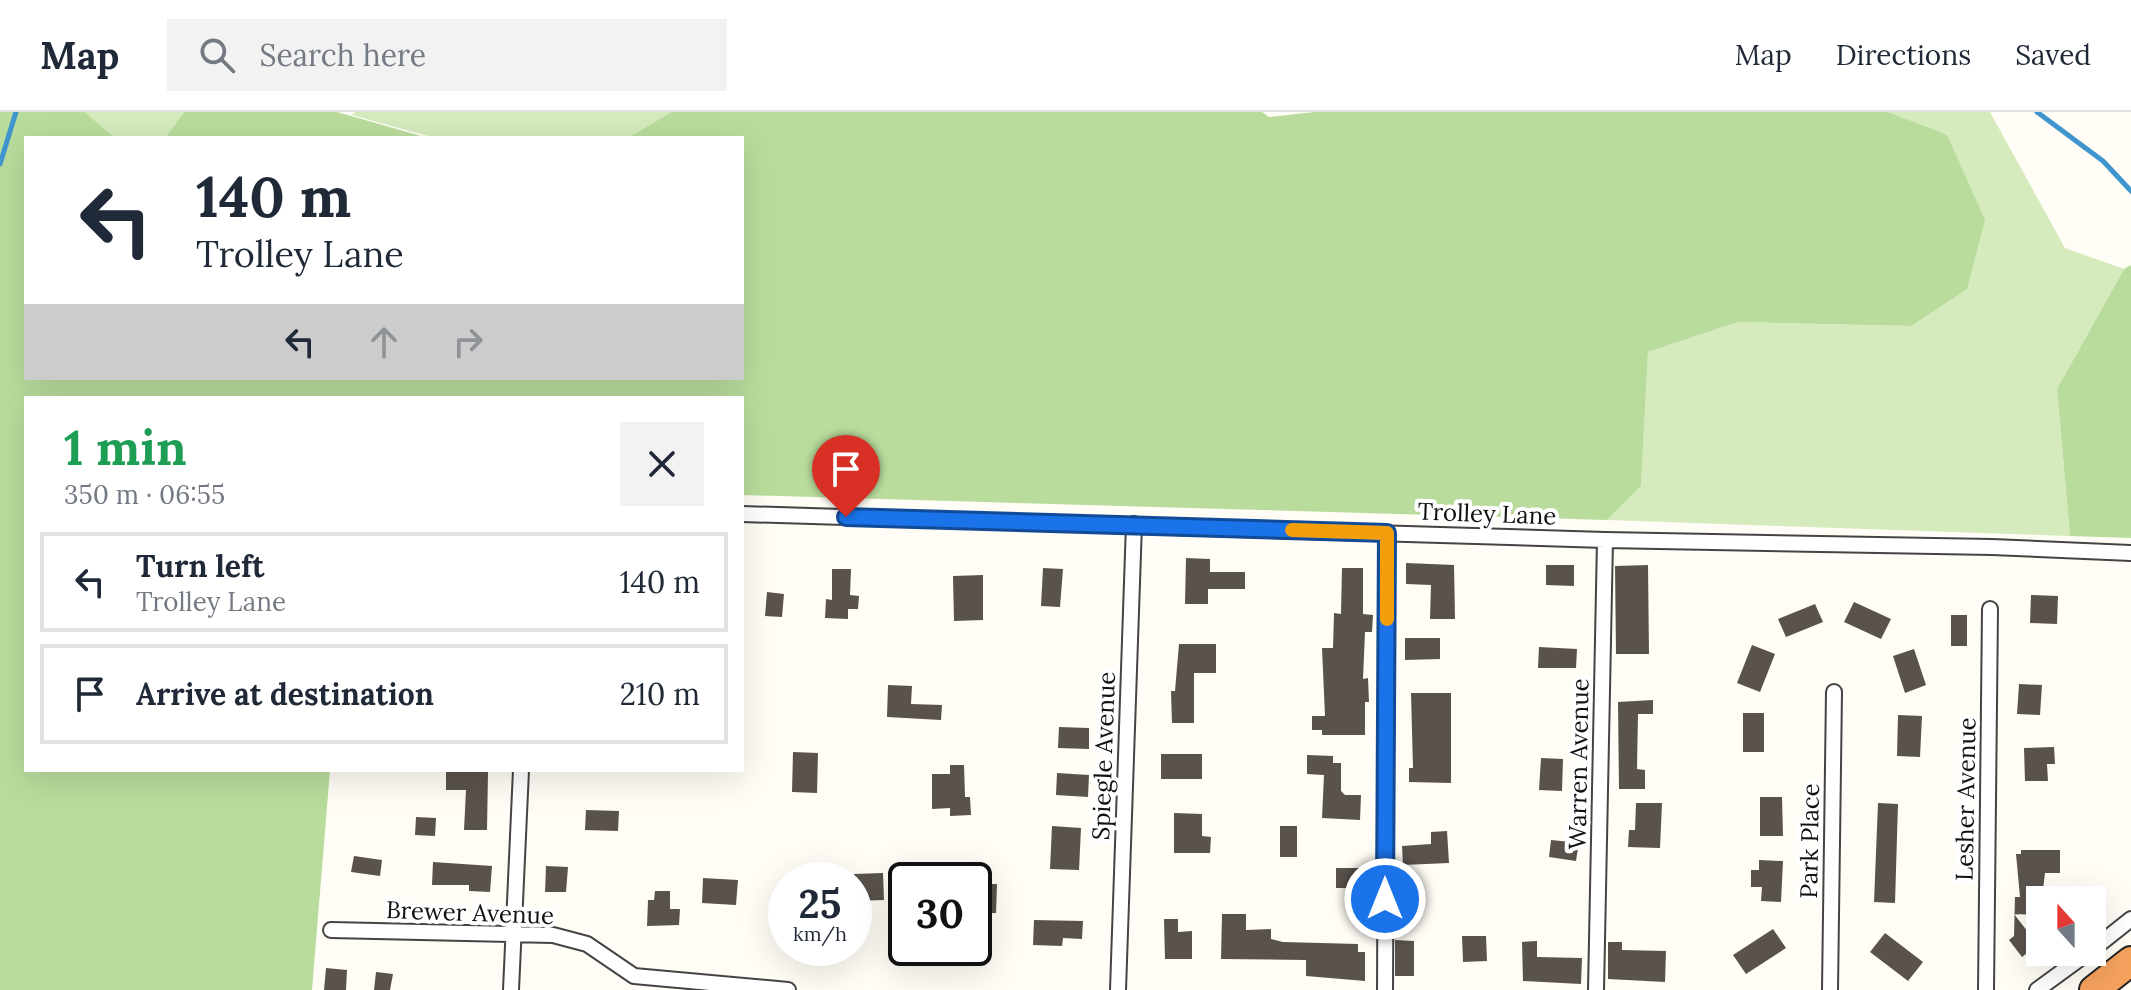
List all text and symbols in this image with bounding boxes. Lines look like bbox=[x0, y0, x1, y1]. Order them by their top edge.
search box bbox=[167, 19, 727, 91]
text: Map bbox=[40, 31, 119, 79]
icon: search bbox=[195, 33, 239, 77]
text: Search here bbox=[259, 36, 426, 74]
text: Map bbox=[1735, 37, 1792, 73]
text: Directions bbox=[1836, 37, 1971, 73]
text: Saved bbox=[2015, 37, 2091, 73]
text: 140 m bbox=[196, 161, 351, 232]
icon: left bbox=[64, 168, 168, 272]
text: Trolley Lane bbox=[196, 231, 404, 277]
icon: left bbox=[278, 320, 322, 364]
icon: ahead bbox=[362, 320, 406, 364]
icon: right bbox=[446, 320, 490, 364]
text: 1 min bbox=[64, 417, 187, 478]
button: close bbox=[620, 422, 704, 506]
pin bbox=[812, 435, 880, 517]
icon: arrive bbox=[824, 447, 868, 491]
text: 350 m · 06:55 bbox=[64, 478, 225, 511]
street label: Trolley Lane bbox=[1417, 496, 1557, 531]
text: Turn left bbox=[136, 547, 264, 585]
icon: left bbox=[68, 560, 112, 604]
text: 140 m bbox=[619, 563, 700, 601]
text: Trolley Lane bbox=[136, 585, 286, 618]
street label: Spiegle Avenue bbox=[1085, 671, 1122, 841]
icon: arrive bbox=[68, 672, 112, 716]
text: Arrive at destination bbox=[136, 675, 434, 713]
text: 210 m bbox=[620, 675, 700, 713]
street label: Warren Avenue bbox=[1562, 678, 1595, 850]
street label: Lesher Avenue bbox=[1949, 717, 1982, 881]
street label: Park Place bbox=[1793, 783, 1826, 899]
position arrow bbox=[1343, 857, 1427, 941]
speed limit sign: 30 bbox=[888, 862, 992, 966]
text: 25 bbox=[799, 878, 841, 929]
north arrow bbox=[2026, 886, 2106, 966]
map controls bbox=[2026, 886, 2106, 966]
street label: Brewer Avenue bbox=[386, 894, 554, 931]
text: km/h bbox=[793, 921, 847, 946]

